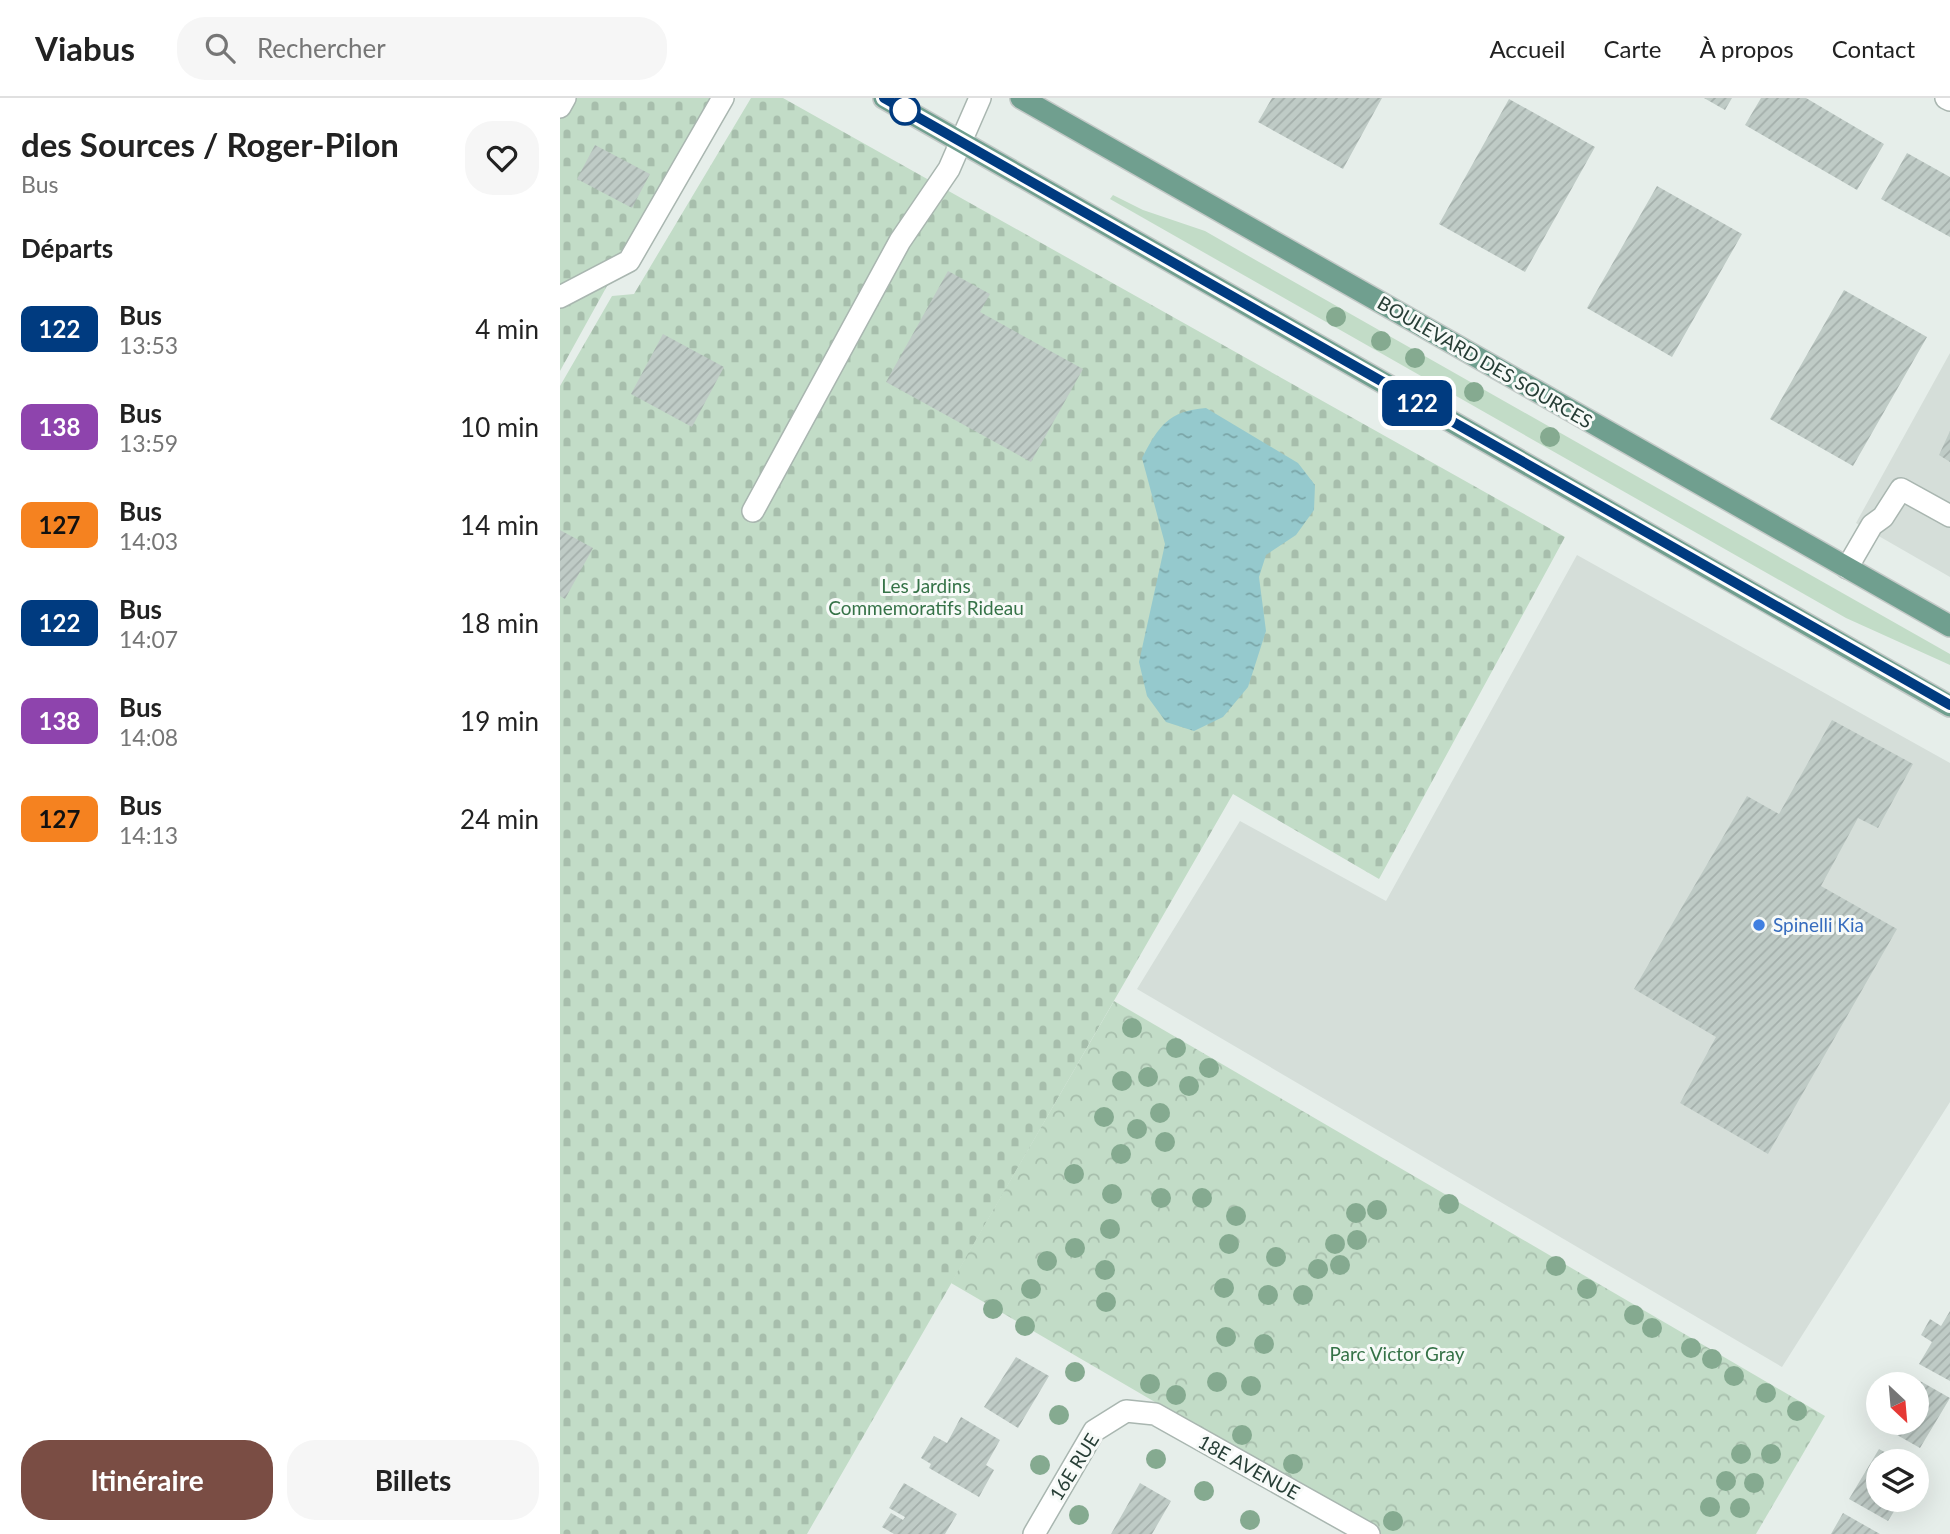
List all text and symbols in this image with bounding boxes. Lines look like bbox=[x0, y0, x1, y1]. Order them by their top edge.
search box bbox=[177, 17, 667, 80]
text: Viabus bbox=[35, 28, 135, 68]
icon: search bbox=[201, 29, 239, 67]
text: Rechercher bbox=[257, 32, 386, 64]
text: Accueil bbox=[1489, 34, 1565, 63]
text: Carte bbox=[1603, 34, 1661, 63]
text: À propos bbox=[1699, 34, 1794, 63]
text: Contact bbox=[1832, 34, 1915, 63]
unlabelled marker bbox=[890, 95, 920, 125]
button: heart bbox=[465, 121, 539, 195]
text: des Sources / Roger-Pilon bbox=[21, 124, 399, 164]
text: Bus bbox=[21, 170, 58, 198]
text: Départs bbox=[21, 232, 113, 264]
street label: BOULEVARD DES SOURCES bbox=[1374, 291, 1597, 433]
text: Bus bbox=[119, 299, 162, 331]
text: 4 min bbox=[475, 313, 539, 345]
text: 122 bbox=[39, 314, 80, 343]
text: 13:53 bbox=[119, 331, 178, 359]
line badge: 122 bbox=[1377, 380, 1457, 426]
text: 122 bbox=[1396, 388, 1438, 417]
text: Bus bbox=[119, 397, 162, 429]
text: 10 min bbox=[460, 411, 539, 443]
text: 138 bbox=[39, 412, 80, 441]
text: 13:59 bbox=[119, 429, 178, 457]
text: Bus bbox=[119, 495, 162, 527]
text: 14 min bbox=[460, 509, 539, 541]
text: 127 bbox=[39, 510, 80, 539]
text: 14:03 bbox=[119, 527, 178, 555]
park label: Les Jardins Commemoratifs Rideau bbox=[828, 574, 1024, 619]
text: Bus bbox=[119, 593, 162, 625]
text: 18 min bbox=[460, 607, 539, 639]
text: 122 bbox=[39, 608, 80, 637]
text: 14:07 bbox=[119, 625, 178, 653]
text: Bus bbox=[119, 691, 162, 723]
text: 19 min bbox=[460, 705, 539, 737]
text: 138 bbox=[39, 706, 80, 735]
text: 14:08 bbox=[119, 723, 178, 751]
text: Bus bbox=[119, 789, 162, 821]
text: 24 min bbox=[460, 803, 539, 835]
text: 127 bbox=[39, 804, 80, 833]
text: 14:13 bbox=[119, 821, 178, 849]
place label: Spinelli Kia bbox=[1773, 913, 1864, 936]
marker: Spinelli Kia bbox=[1751, 917, 1767, 933]
park label: Parc Victor Gray bbox=[1329, 1342, 1465, 1365]
north arrow bbox=[1866, 1372, 1928, 1435]
map controls bbox=[1866, 1372, 1929, 1512]
street label: 16E RUE bbox=[1044, 1429, 1103, 1504]
street label: 18E AVENUE bbox=[1195, 1429, 1304, 1504]
button: Itinéraire bbox=[21, 1440, 273, 1520]
button: Billets bbox=[287, 1440, 539, 1520]
button: layers bbox=[1866, 1449, 1929, 1512]

